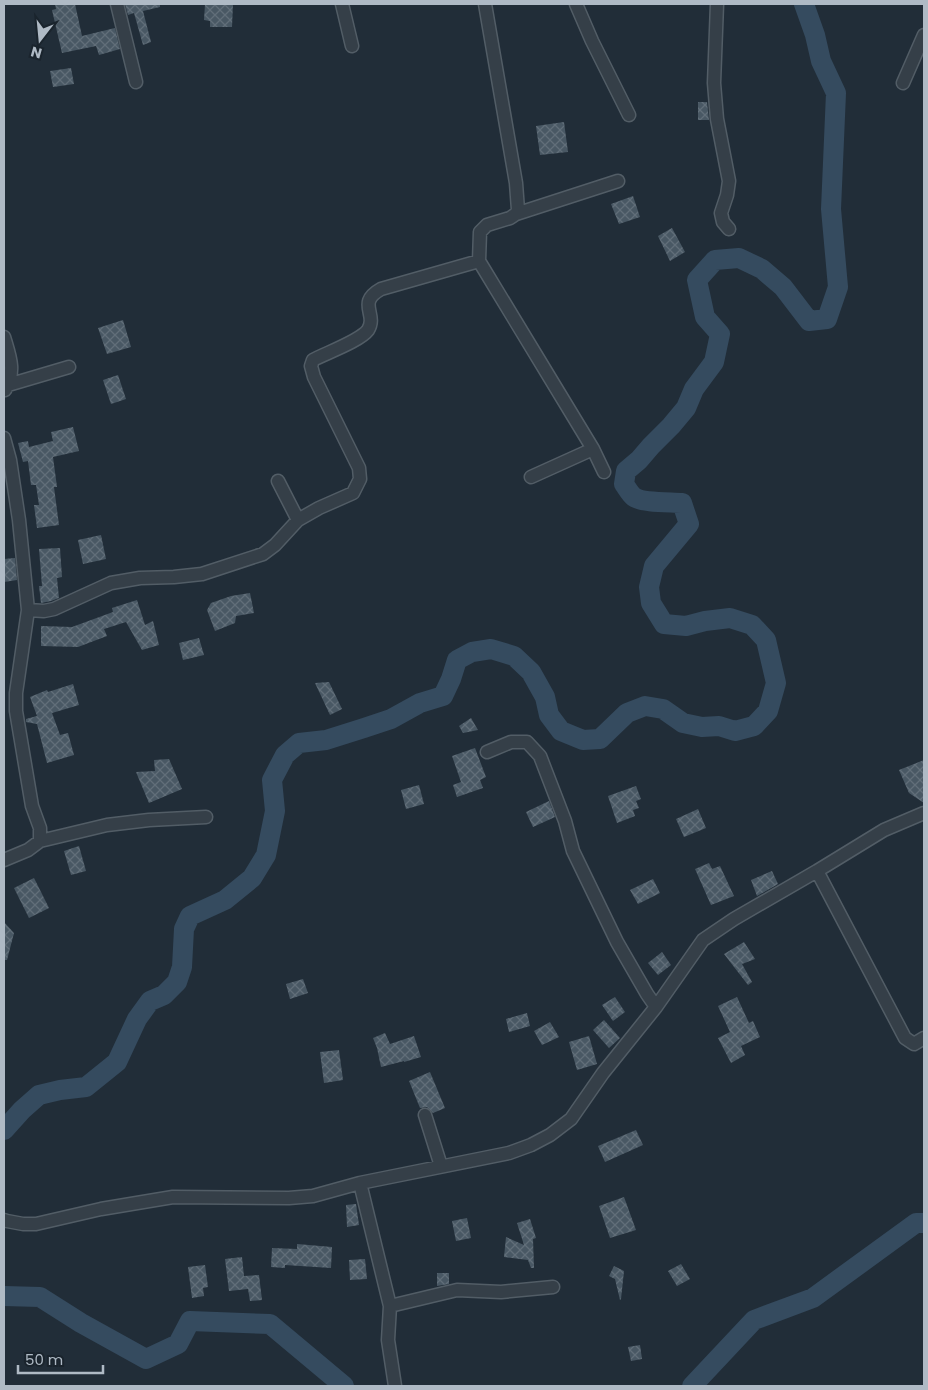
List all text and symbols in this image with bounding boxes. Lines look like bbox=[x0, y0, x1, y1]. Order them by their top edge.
north arrow bbox=[15, 15, 65, 65]
text: N bbox=[29, 41, 44, 64]
scale bar bbox=[18, 1342, 102, 1374]
text: 50 m bbox=[25, 1349, 63, 1370]

